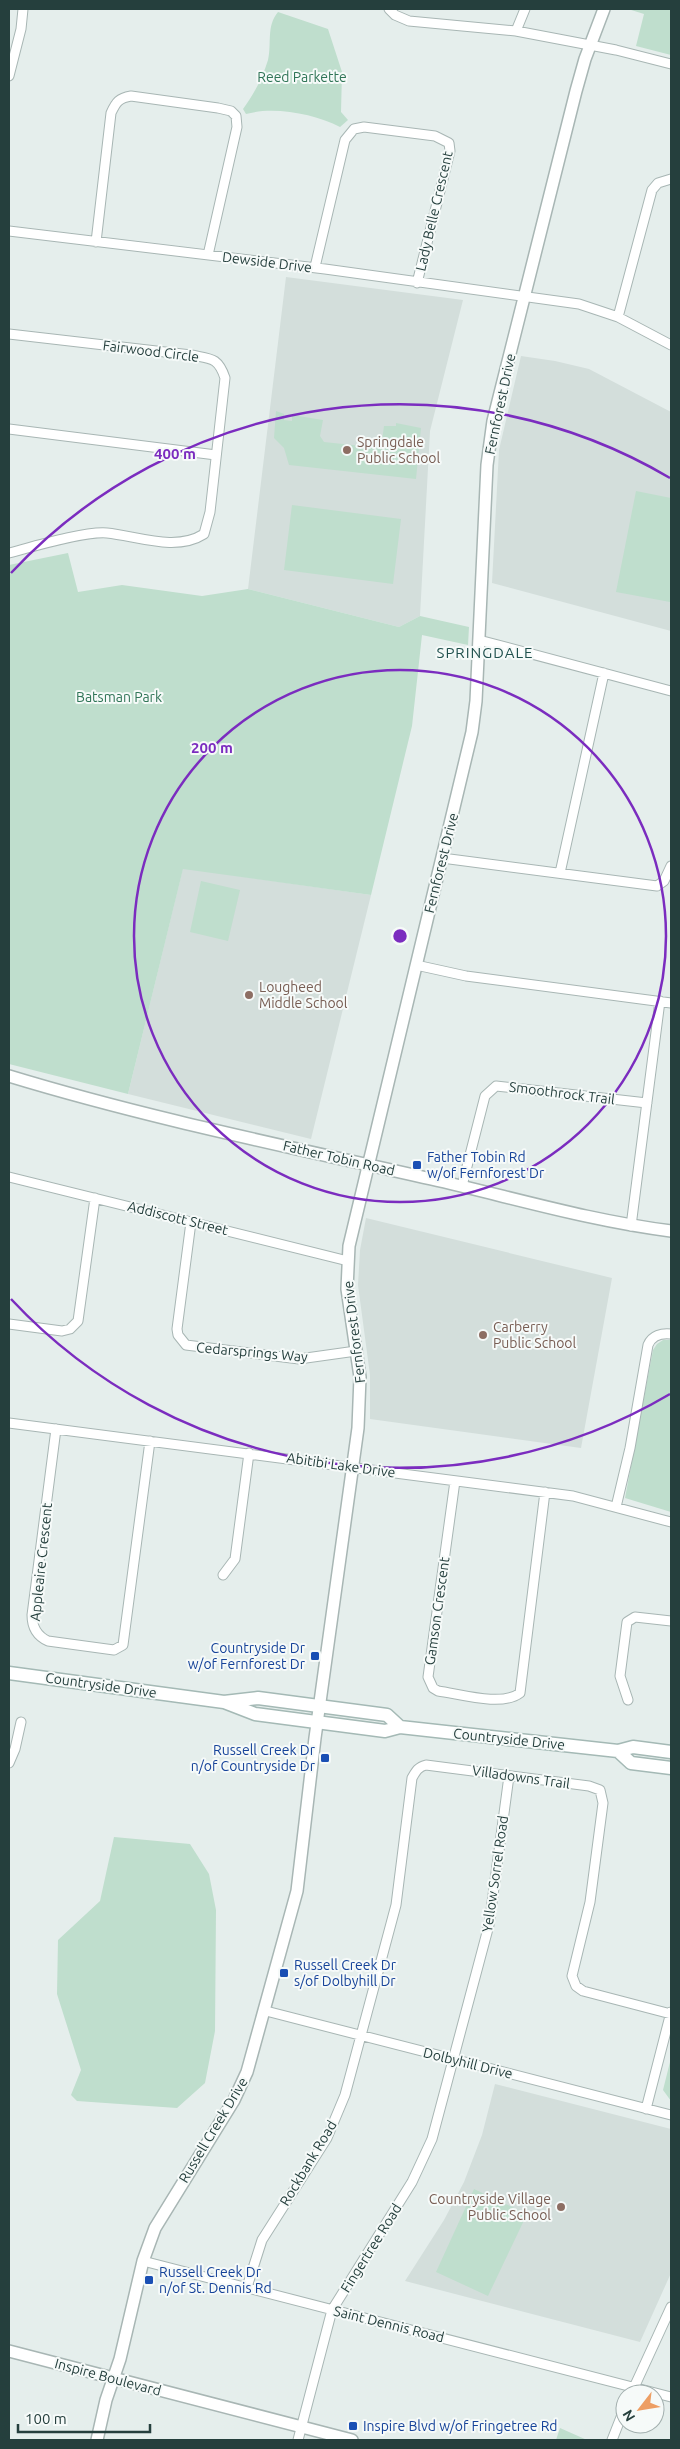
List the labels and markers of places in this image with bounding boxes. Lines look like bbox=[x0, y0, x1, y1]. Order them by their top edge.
place label: Springdale Public School bbox=[357, 434, 441, 466]
marker: Springdale Public School bbox=[341, 444, 353, 456]
centre of rings bbox=[391, 927, 409, 945]
place label: Lougheed Middle School bbox=[259, 979, 348, 1011]
marker: Lougheed Middle School bbox=[243, 989, 255, 1001]
place label: Father Tobin Rd w/of Fernforest Dr bbox=[427, 1149, 545, 1181]
marker: Father Tobin Rd w/of Fernforest Dr bbox=[411, 1159, 423, 1171]
place label: Carberry Public School bbox=[493, 1319, 577, 1351]
marker: Carberry Public School bbox=[477, 1329, 489, 1341]
place label: Countryside Dr w/of Fernforest Dr bbox=[188, 1640, 306, 1672]
marker: Countryside Dr w/of Fernforest Dr bbox=[309, 1650, 321, 1662]
place label: Russell Creek Dr n/of Countryside Dr bbox=[191, 1742, 316, 1774]
marker: Russell Creek Dr n/of Countryside Dr bbox=[319, 1752, 331, 1764]
place label: Russell Creek Dr s/of Dolbyhill Dr bbox=[294, 1957, 397, 1989]
marker: Russell Creek Dr s/of Dolbyhill Dr bbox=[278, 1967, 290, 1979]
place label: Countryside Village Public School bbox=[429, 2191, 551, 2223]
marker: Countryside Village Public School bbox=[555, 2201, 567, 2213]
place label: Russell Creek Dr n/of St. Dennis Rd bbox=[159, 2264, 272, 2296]
marker: Russell Creek Dr n/of St. Dennis Rd bbox=[143, 2274, 155, 2286]
place label: Inspire Blvd w/of Fringetree Rd bbox=[363, 2418, 558, 2434]
marker: Inspire Blvd w/of Fringetree Rd bbox=[347, 2420, 359, 2432]

